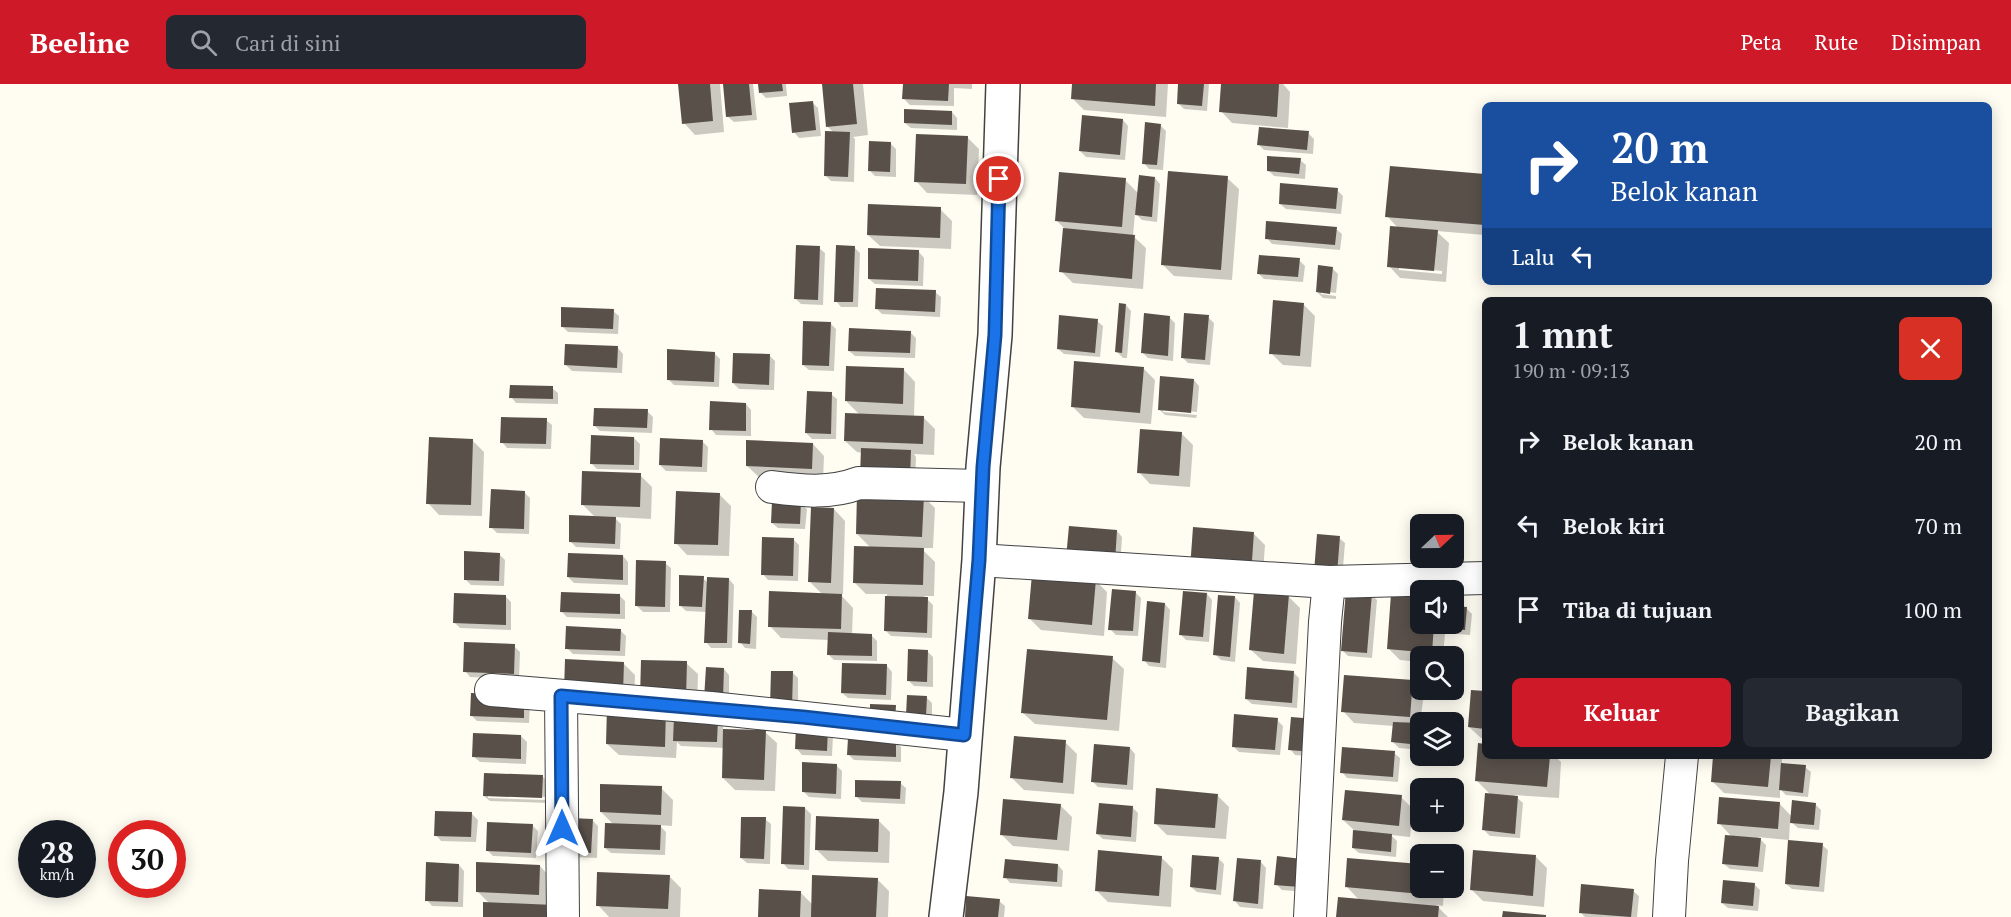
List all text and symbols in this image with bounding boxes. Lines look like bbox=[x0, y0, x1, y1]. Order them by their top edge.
search box bbox=[166, 15, 586, 69]
text: Beeline bbox=[30, 24, 130, 61]
icon: search bbox=[187, 26, 220, 59]
text: Cari di sini bbox=[235, 28, 341, 57]
text: Peta bbox=[1741, 28, 1782, 56]
text: Rute bbox=[1815, 28, 1858, 56]
text: Disimpan bbox=[1891, 28, 1981, 56]
text: 20 m bbox=[1611, 119, 1709, 175]
icon: right bbox=[1512, 126, 1590, 204]
pin bbox=[973, 153, 1024, 204]
icon: arrive bbox=[982, 162, 1015, 195]
text: Belok kanan bbox=[1611, 173, 1758, 209]
icon: left bbox=[1566, 240, 1599, 273]
text: Lalu bbox=[1512, 242, 1554, 271]
text: 1 mnt bbox=[1512, 311, 1613, 358]
button: close bbox=[1899, 317, 1962, 380]
text: 190 m · 09:13 bbox=[1512, 357, 1630, 384]
icon: right bbox=[1512, 425, 1545, 458]
text: Belok kanan bbox=[1563, 427, 1694, 456]
text: 20 m bbox=[1914, 427, 1962, 456]
icon: left bbox=[1512, 509, 1545, 542]
text: Belok kiri bbox=[1563, 511, 1665, 540]
text: 70 m bbox=[1914, 511, 1962, 540]
north arrow bbox=[1410, 514, 1464, 568]
map controls bbox=[1410, 514, 1464, 898]
button: sound bbox=[1410, 580, 1464, 634]
icon: arrive bbox=[1512, 593, 1545, 626]
text: Tiba di tujuan bbox=[1563, 595, 1712, 624]
text: 100 m bbox=[1902, 595, 1962, 624]
button: search bbox=[1410, 646, 1464, 700]
button: Keluar bbox=[1512, 678, 1731, 747]
button: Bagikan bbox=[1743, 678, 1962, 747]
button: layers bbox=[1410, 712, 1464, 766]
button: + bbox=[1410, 778, 1464, 832]
position arrow bbox=[530, 796, 594, 860]
speed limit sign: 30 bbox=[108, 820, 186, 898]
text: 28 bbox=[40, 832, 74, 872]
button: − bbox=[1410, 844, 1464, 898]
text: km/h bbox=[40, 864, 74, 884]

